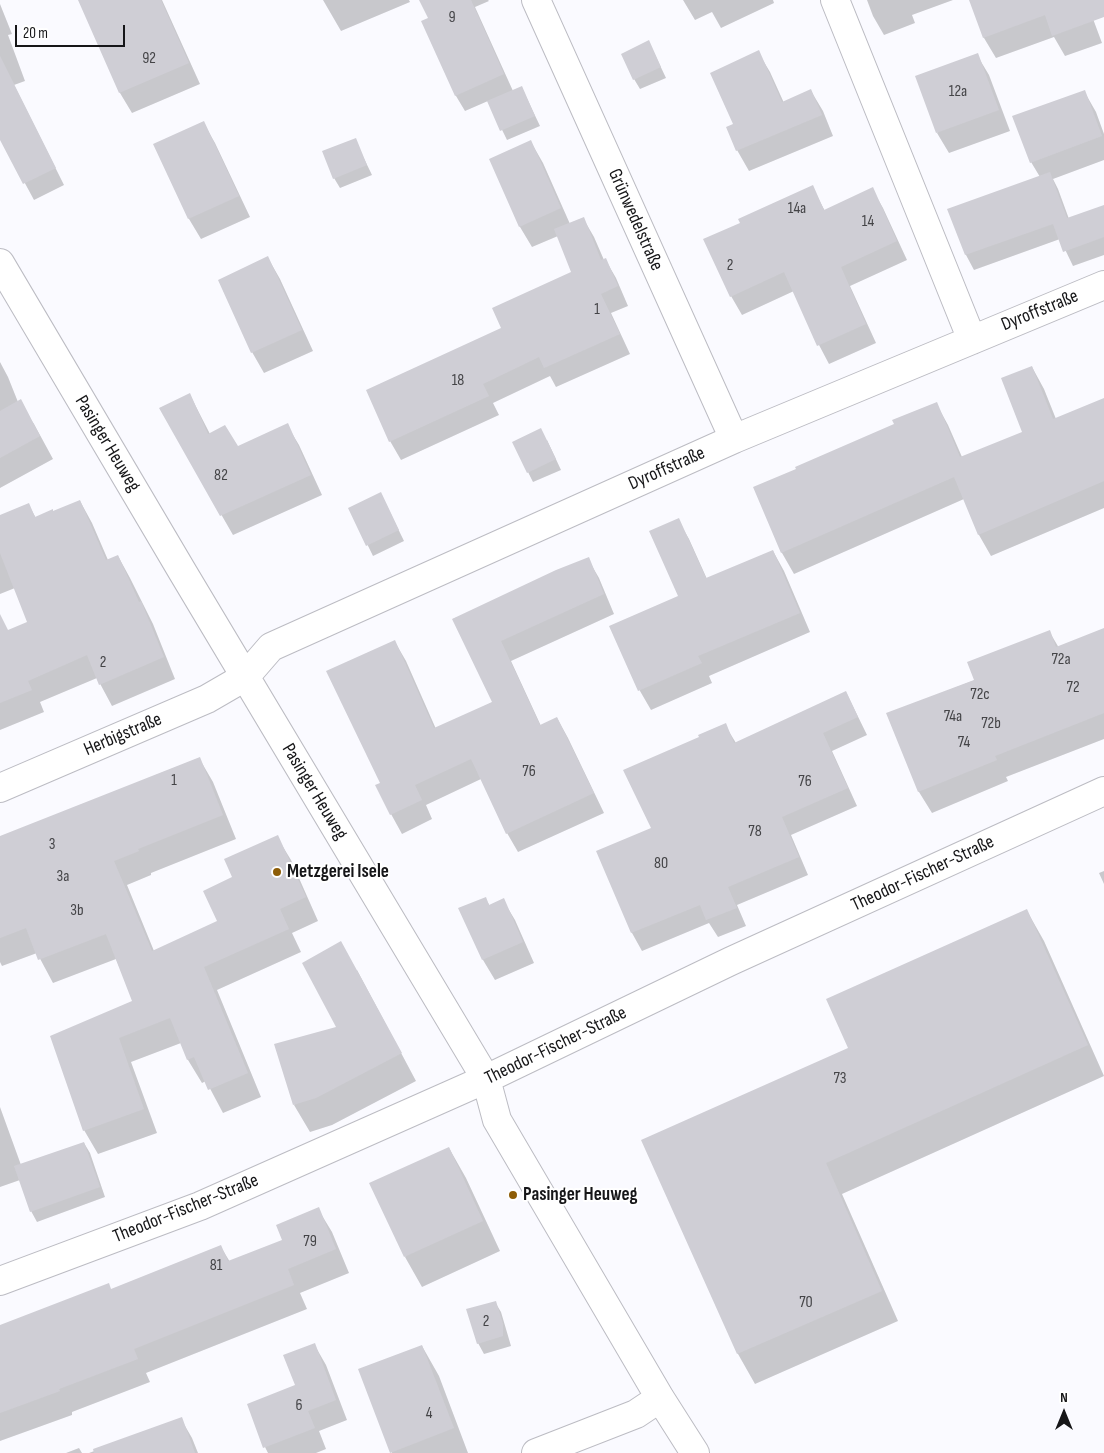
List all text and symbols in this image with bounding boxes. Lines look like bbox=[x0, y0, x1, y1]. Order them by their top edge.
house number: 9 bbox=[448, 8, 456, 28]
scale bar bbox=[18, 15, 128, 47]
text: 20 m bbox=[23, 24, 48, 43]
house number: 92 bbox=[142, 49, 156, 69]
house number: 12a bbox=[949, 82, 967, 102]
street label: Grünwedelstraße bbox=[602, 166, 668, 274]
house number: 14a bbox=[788, 199, 806, 219]
house number: 14 bbox=[862, 212, 874, 232]
house number: 2 bbox=[727, 256, 733, 276]
street label: Dyroffstraße bbox=[998, 285, 1082, 337]
house number: 1 bbox=[594, 300, 600, 320]
house number: 18 bbox=[452, 371, 464, 391]
street label: Pasinger Heuweg bbox=[69, 392, 145, 496]
street label: Dyroffstraße bbox=[625, 442, 709, 496]
house number: 82 bbox=[214, 466, 228, 486]
house number: 72a bbox=[1051, 650, 1071, 670]
house number: 2 bbox=[100, 653, 106, 673]
house number: 72 bbox=[1067, 678, 1079, 698]
house number: 72c bbox=[970, 685, 990, 705]
house number: 74a bbox=[944, 707, 962, 727]
street label: Herbigstraße bbox=[81, 708, 165, 762]
house number: 72b bbox=[981, 714, 1001, 734]
house number: 74 bbox=[958, 733, 970, 753]
street label: Pasinger Heuweg bbox=[276, 740, 352, 844]
house number: 76 bbox=[522, 762, 536, 782]
house number: 1 bbox=[171, 771, 177, 791]
house number: 76 bbox=[798, 772, 812, 792]
house number: 78 bbox=[748, 822, 762, 842]
street label: Theodor-Fischer-Straße bbox=[848, 831, 998, 917]
house number: 3 bbox=[49, 835, 55, 855]
house number: 80 bbox=[654, 854, 668, 874]
place label: Metzgerei Isele bbox=[287, 861, 389, 883]
marker: Metzgerei Isele bbox=[271, 866, 283, 878]
house number: 3a bbox=[57, 867, 69, 887]
house number: 3b bbox=[70, 901, 84, 921]
street label: Theodor-Fischer-Straße bbox=[481, 1002, 631, 1090]
house number: 73 bbox=[833, 1069, 847, 1089]
street label: Theodor-Fischer-Straße bbox=[110, 1169, 262, 1249]
place label: Pasinger Heuweg bbox=[523, 1184, 638, 1206]
marker: Pasinger Heuweg bbox=[507, 1189, 519, 1201]
house number: 79 bbox=[303, 1232, 317, 1252]
house number: 81 bbox=[210, 1256, 222, 1276]
house number: 70 bbox=[799, 1293, 813, 1313]
house number: 2 bbox=[483, 1312, 489, 1332]
north arrow bbox=[1039, 1388, 1089, 1438]
text: N bbox=[1060, 1389, 1068, 1406]
house number: 6 bbox=[295, 1396, 303, 1416]
house number: 4 bbox=[426, 1404, 432, 1424]

